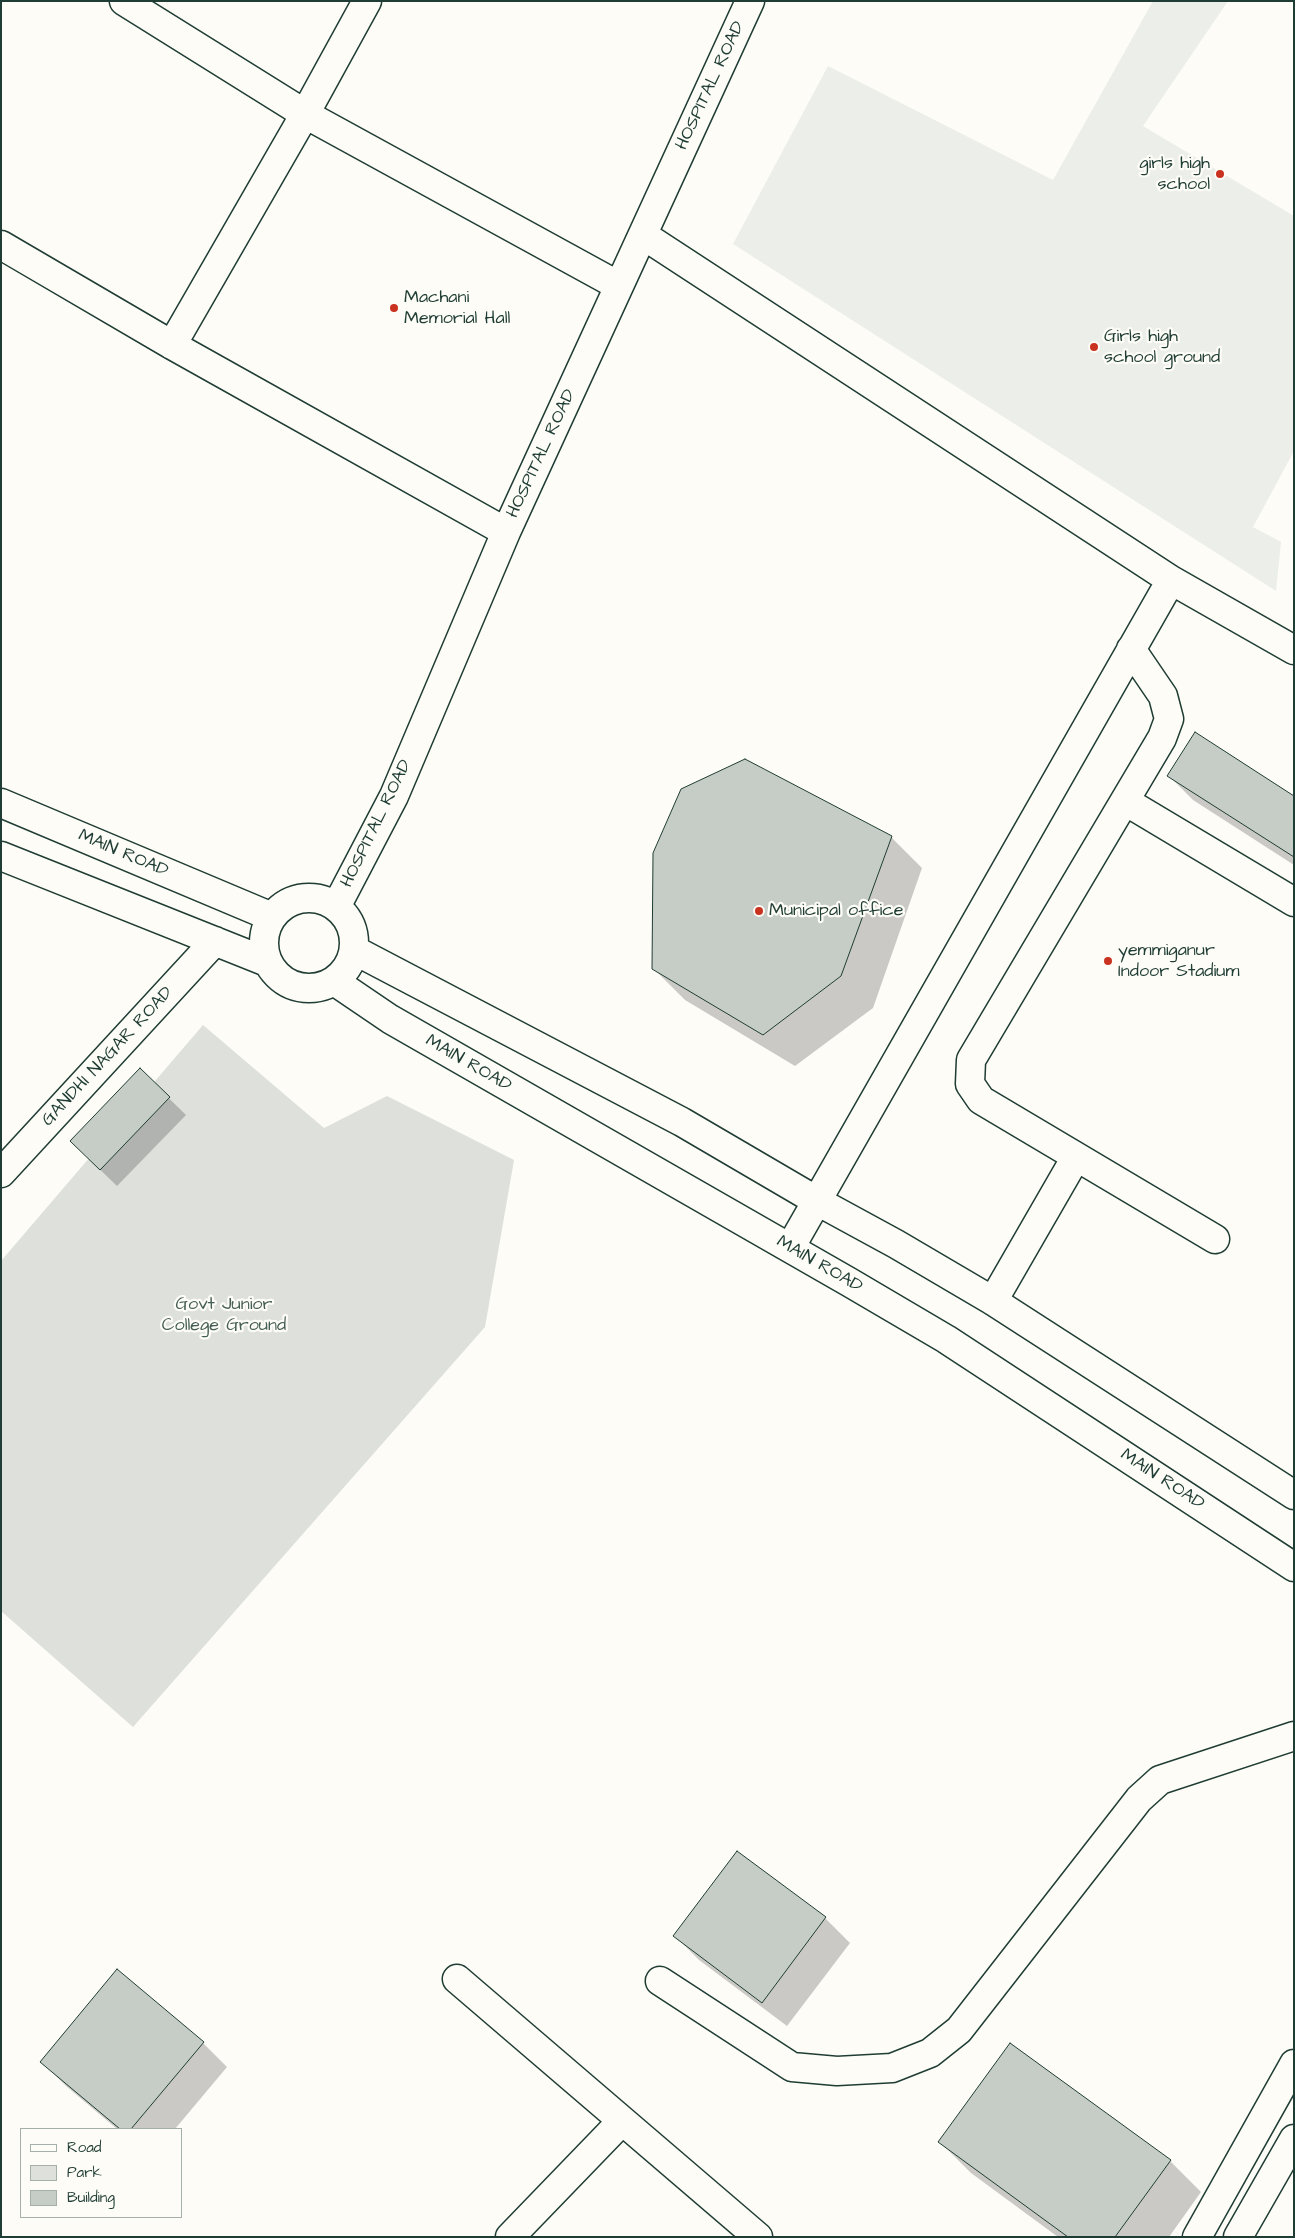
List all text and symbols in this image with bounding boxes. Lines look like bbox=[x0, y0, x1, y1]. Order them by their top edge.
street label: HOSPITAL ROAD bbox=[672, 18, 750, 154]
place label: girls high school bbox=[1139, 153, 1210, 195]
marker: girls high school bbox=[1214, 168, 1226, 180]
place label: Machani Memorial Hall bbox=[404, 287, 510, 330]
marker: Machani Memorial Hall bbox=[388, 302, 400, 314]
place label: Girls high school ground bbox=[1104, 326, 1220, 368]
marker: Girls high school ground bbox=[1088, 341, 1100, 353]
street label: HOSPITAL ROAD bbox=[503, 386, 581, 522]
street label: HOSPITAL ROAD bbox=[337, 757, 417, 891]
street label: MAIN ROAD bbox=[75, 825, 171, 883]
place label: Municipal office bbox=[769, 900, 903, 922]
marker: Municipal office bbox=[753, 905, 765, 917]
place label: yemmiganur Indoor Stadium bbox=[1118, 940, 1239, 982]
marker: yemmiganur Indoor Stadium bbox=[1102, 955, 1114, 967]
street label: GANDHI NAGAR ROAD bbox=[38, 983, 178, 1131]
street label: MAIN ROAD bbox=[421, 1031, 515, 1097]
street label: MAIN ROAD bbox=[772, 1232, 866, 1298]
park label: Govt Junior College Ground bbox=[162, 1294, 286, 1336]
street label: MAIN ROAD bbox=[1116, 1445, 1208, 1515]
legend bbox=[20, 2128, 182, 2218]
text: Road bbox=[67, 2137, 101, 2158]
text: Park bbox=[67, 2162, 102, 2183]
text: Building bbox=[67, 2187, 115, 2208]

